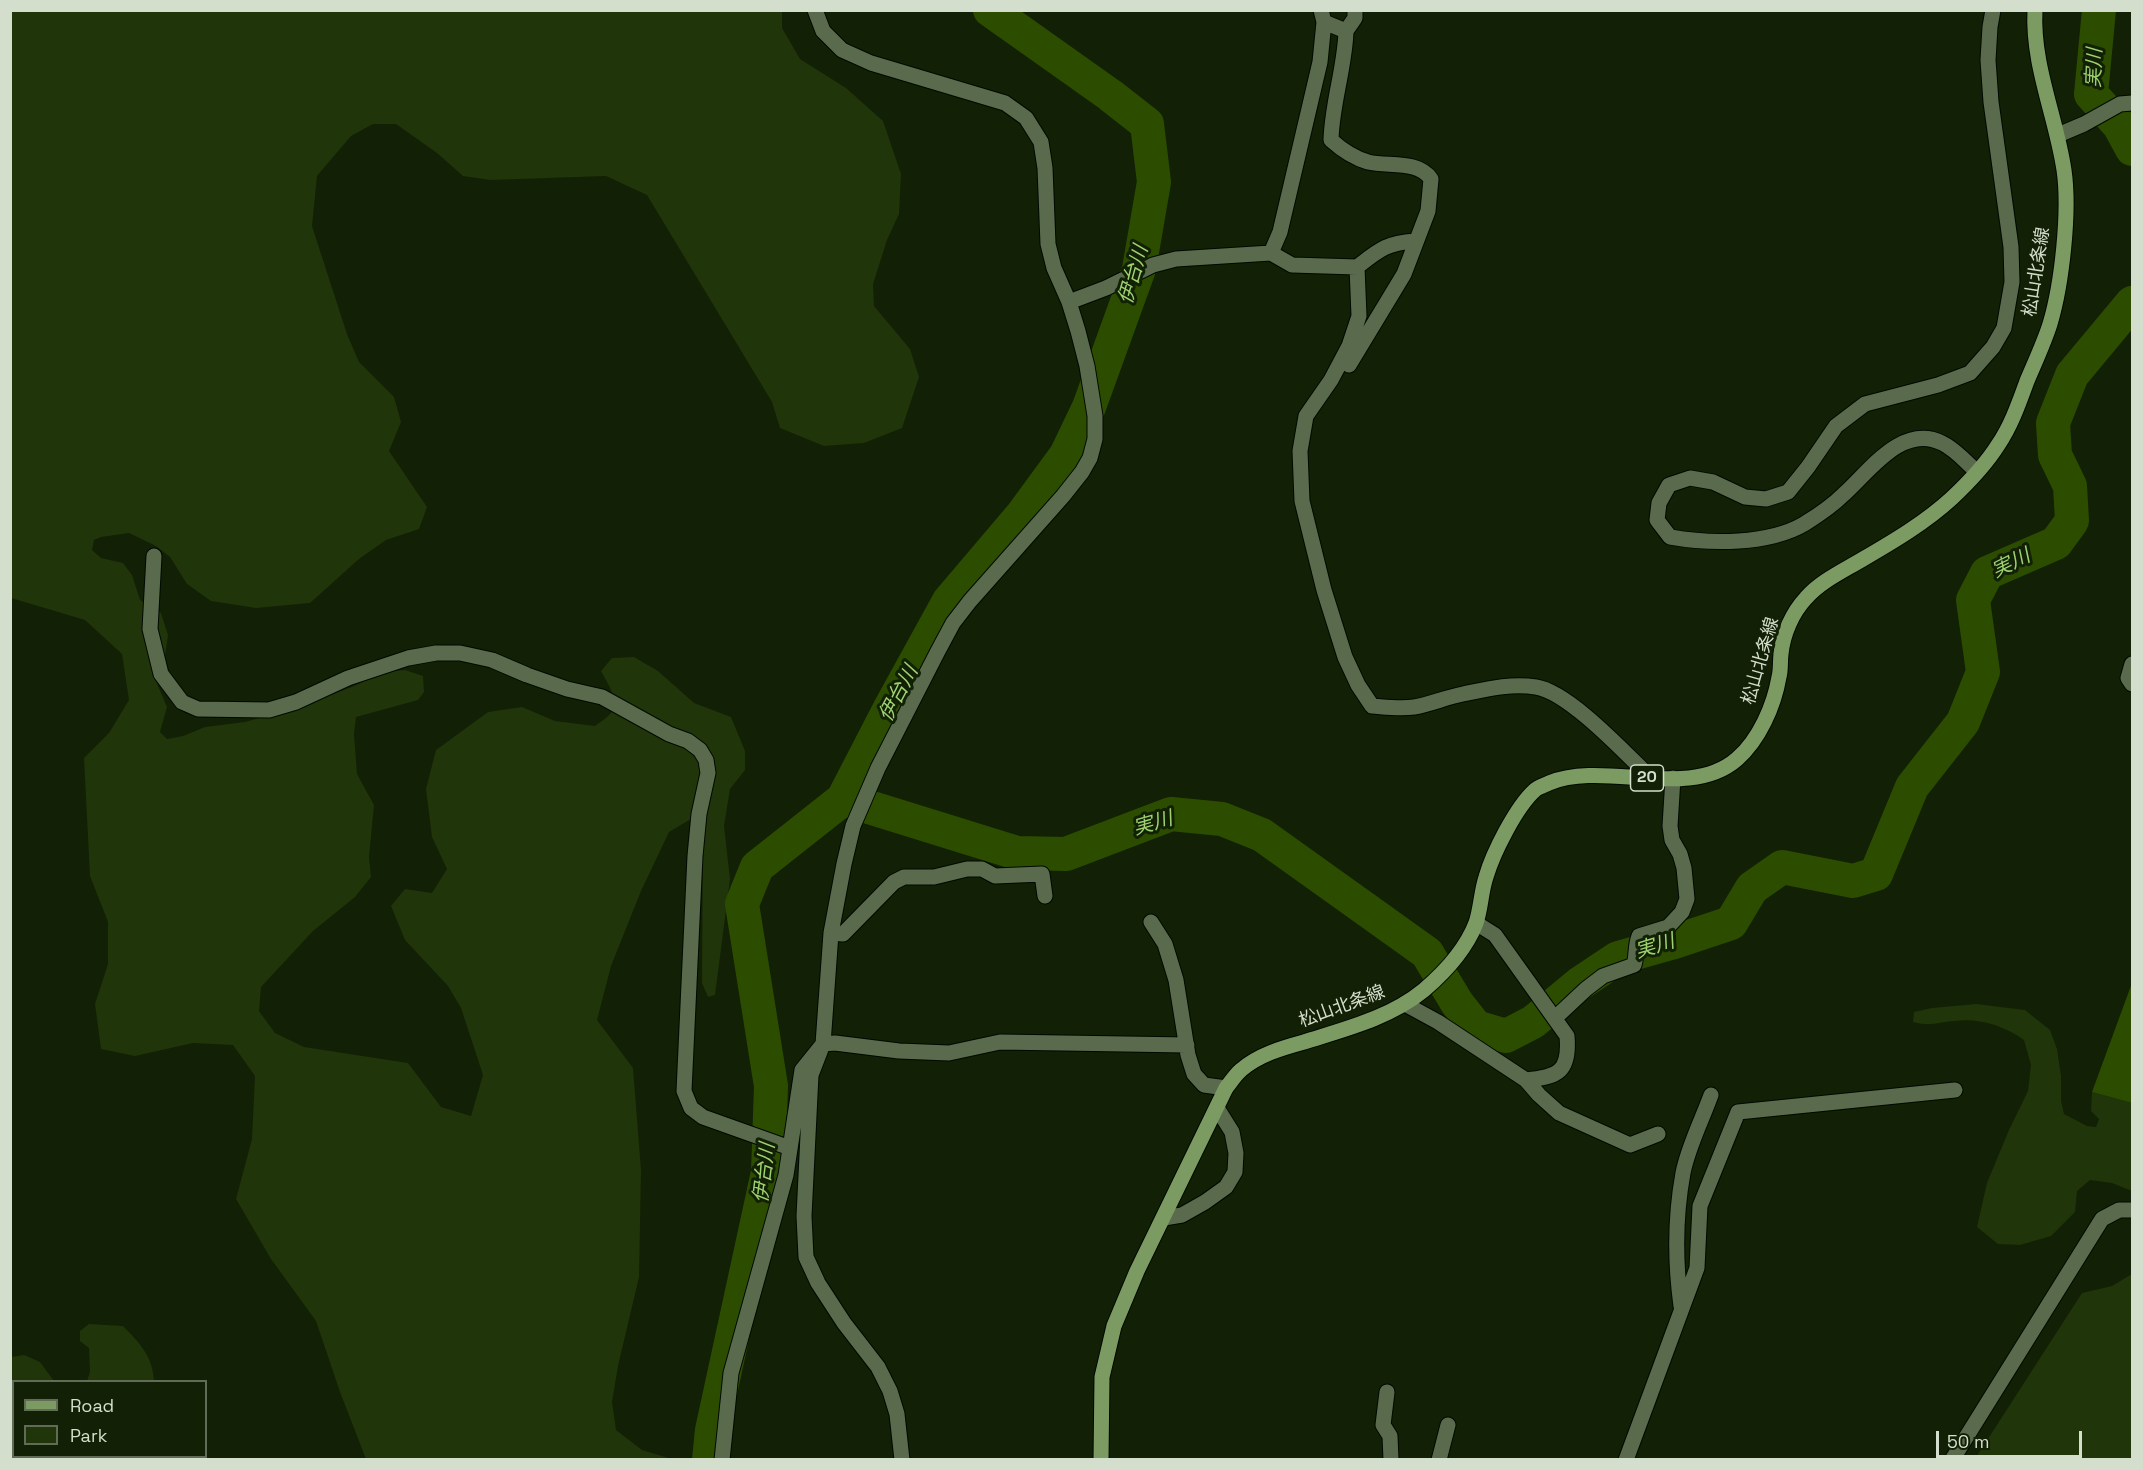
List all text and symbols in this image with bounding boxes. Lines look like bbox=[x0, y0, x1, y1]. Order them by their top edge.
water label: 実川 bbox=[2082, 48, 2108, 88]
street label: 松山北条線 bbox=[2019, 226, 2055, 318]
water label: 伊台川 bbox=[1114, 243, 1154, 307]
water label: 実川 bbox=[1988, 544, 2034, 584]
street label: 松山北条線 bbox=[1738, 615, 1784, 707]
water label: 伊台川 bbox=[874, 662, 924, 726]
road number: 20 bbox=[1630, 765, 1664, 791]
water label: 実川 bbox=[1130, 807, 1176, 841]
water label: 実川 bbox=[1632, 930, 1678, 964]
street label: 松山北条線 bbox=[1296, 981, 1388, 1033]
water label: 伊台川 bbox=[749, 1142, 781, 1204]
legend bbox=[12, 1380, 207, 1458]
text: Road bbox=[70, 1394, 114, 1417]
scale bar bbox=[1939, 1419, 2084, 1457]
text: Park bbox=[70, 1424, 107, 1447]
text: 50 m bbox=[1947, 1430, 1989, 1453]

